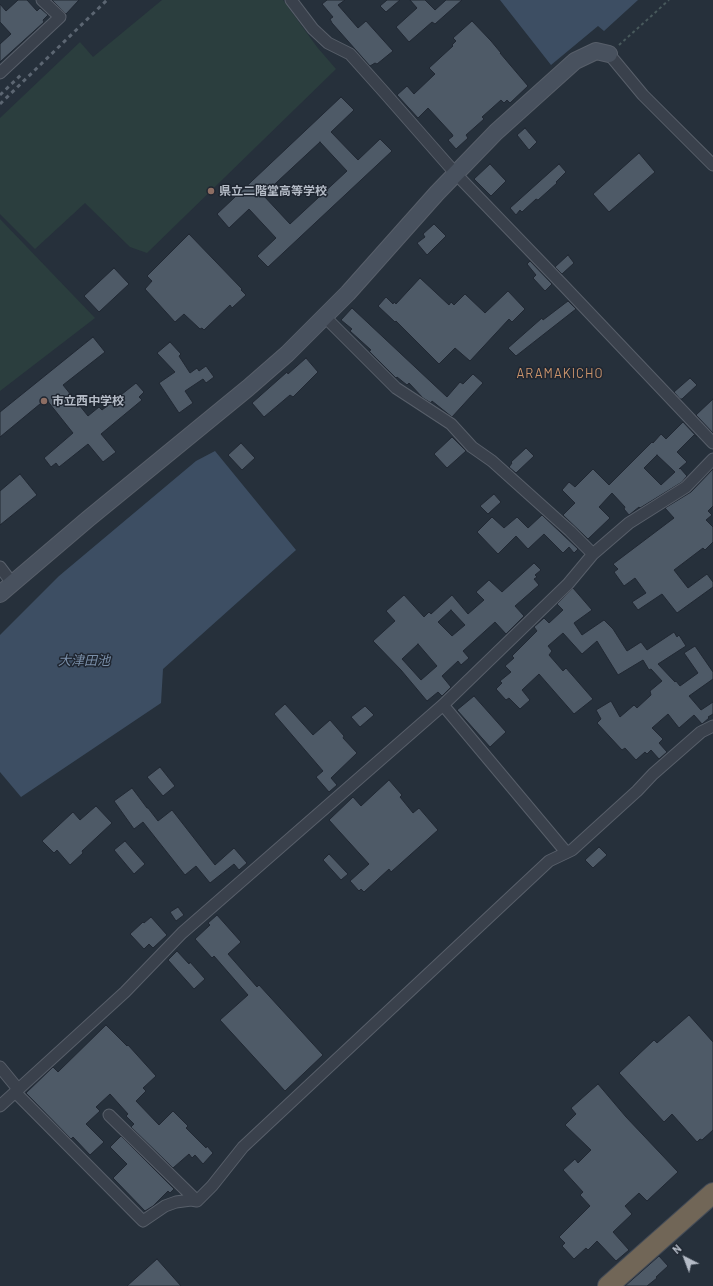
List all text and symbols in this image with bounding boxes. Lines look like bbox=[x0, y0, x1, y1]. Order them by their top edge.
place label: 県立二階堂高等学校 bbox=[219, 184, 327, 198]
marker: 県立二階堂高等学校 bbox=[206, 186, 216, 196]
district label: ARAMAKICHO bbox=[516, 366, 604, 382]
place label: 市立西中学校 bbox=[52, 394, 124, 408]
marker: 市立西中学校 bbox=[39, 396, 49, 406]
water label: 大津田池 bbox=[58, 653, 110, 669]
north arrow bbox=[665, 1238, 705, 1278]
text: N bbox=[670, 1241, 684, 1256]

